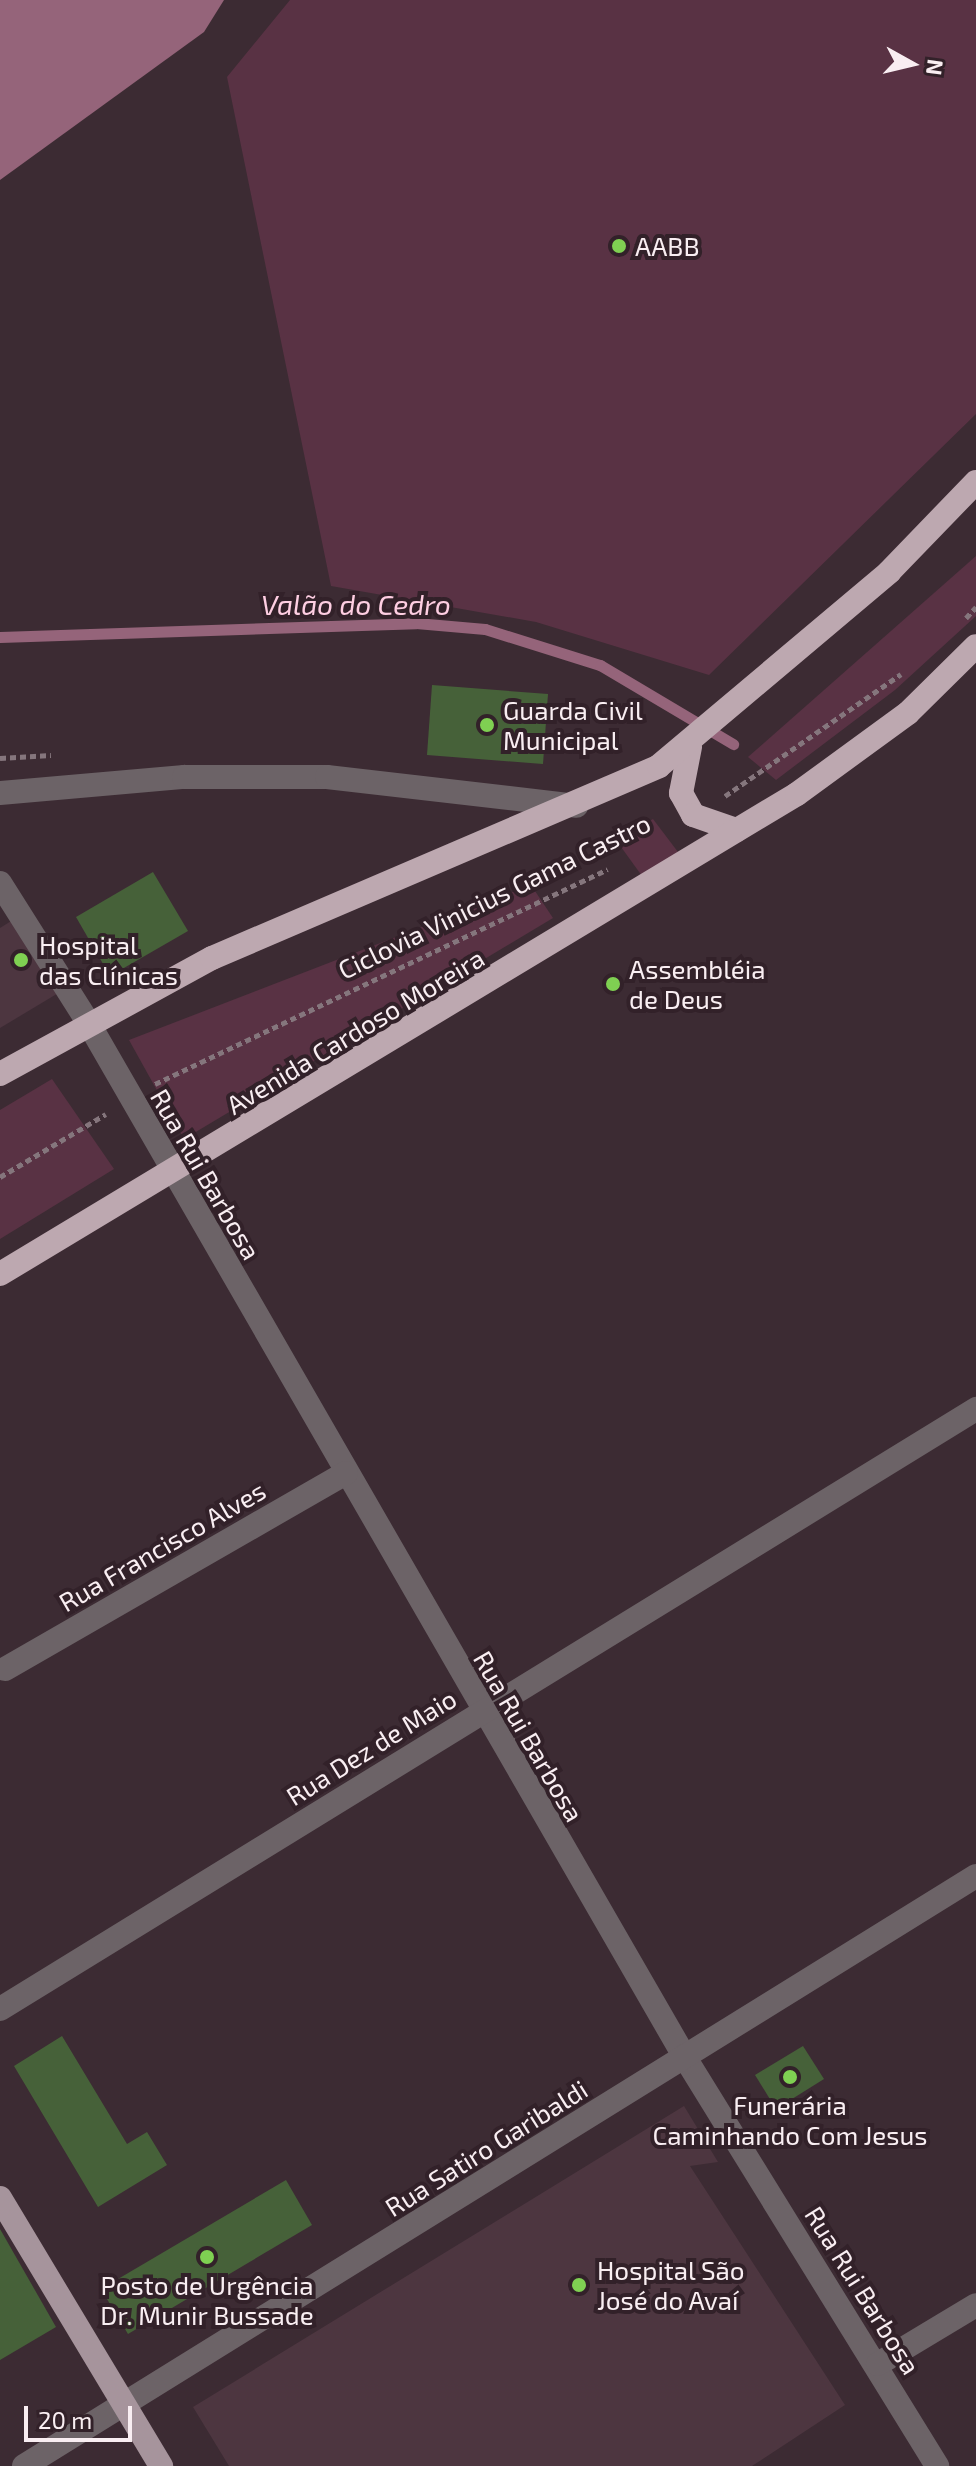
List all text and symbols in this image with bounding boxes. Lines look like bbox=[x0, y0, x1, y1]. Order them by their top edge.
north arrow bbox=[872, 24, 952, 104]
text: N bbox=[922, 58, 950, 77]
place label: AABB bbox=[635, 230, 700, 262]
marker: AABB bbox=[610, 237, 628, 255]
water label: Valão do Cedro bbox=[261, 587, 451, 621]
place label: Guarda Civil Municipal bbox=[503, 694, 643, 756]
marker: Guarda Civil Municipal bbox=[478, 716, 496, 734]
street label: Ciclovia Vinicius Gama Castro bbox=[333, 807, 655, 985]
place label: Hospital das Clínicas bbox=[39, 929, 178, 990]
street label: Avenida Cardoso Moreira bbox=[220, 942, 490, 1120]
marker: Hospital das Clínicas bbox=[10, 949, 32, 971]
place label: Assembléia de Deus bbox=[629, 953, 766, 1014]
marker: Assembléia de Deus bbox=[604, 975, 622, 993]
street label: Rua Rui Barbosa bbox=[144, 1083, 268, 1265]
street label: Rua Francisco Alves bbox=[53, 1474, 271, 1618]
street label: Rua Rui Barbosa bbox=[467, 1645, 591, 1827]
street label: Rua Dez de Maio bbox=[280, 1682, 462, 1812]
marker: Funerária Caminhando Com Jesus bbox=[781, 2068, 799, 2086]
street label: Rua Satiro Garibaldi bbox=[379, 2073, 593, 2223]
place label: Funerária Caminhando Com Jesus bbox=[652, 2089, 928, 2150]
street label: Rua Rui Barbosa bbox=[799, 2200, 927, 2380]
marker: Posto de Urgência Dr. Munir Bussade bbox=[198, 2248, 216, 2266]
place label: Hospital São José do Avaí bbox=[597, 2254, 745, 2316]
place label: Posto de Urgência Dr. Munir Bussade bbox=[100, 2269, 314, 2330]
marker: Hospital São José do Avaí bbox=[568, 2274, 590, 2296]
scale bar bbox=[28, 2390, 136, 2440]
text: 20 m bbox=[38, 2405, 92, 2434]

